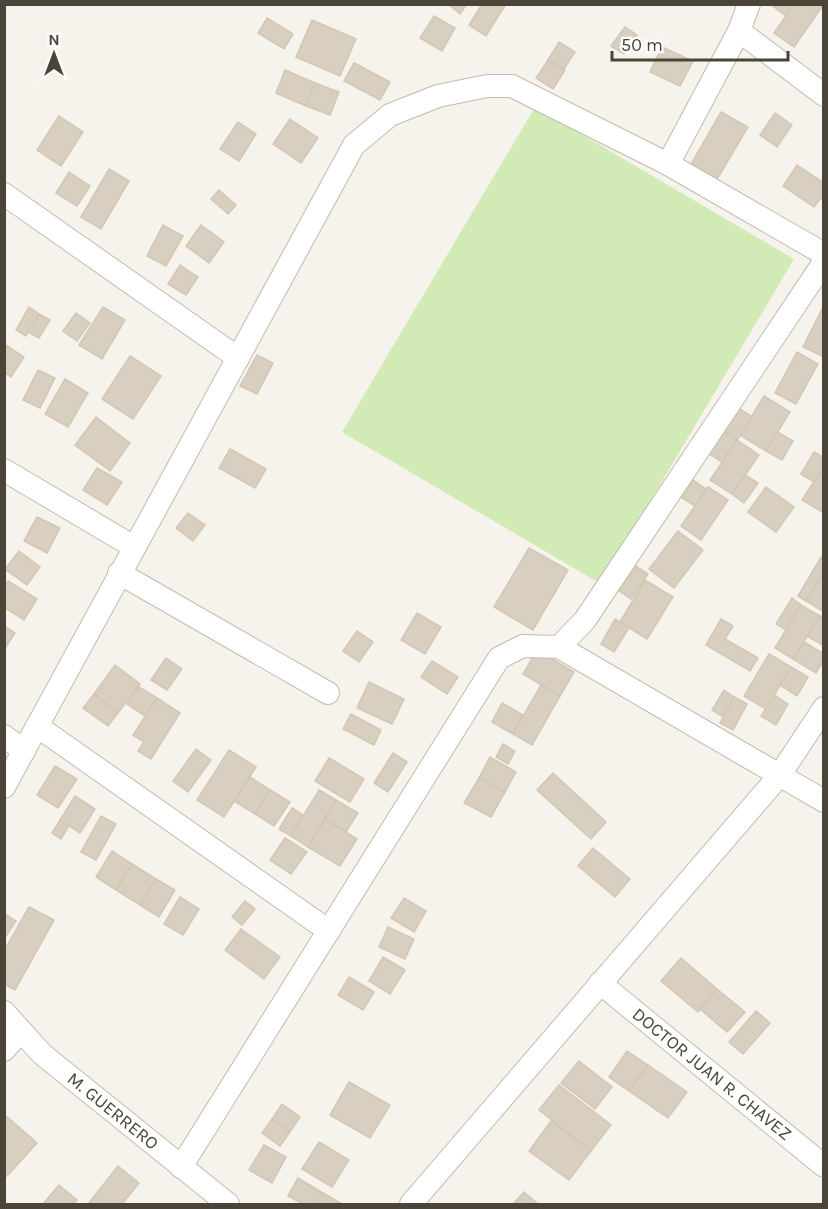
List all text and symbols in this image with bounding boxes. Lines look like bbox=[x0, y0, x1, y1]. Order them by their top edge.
north arrow bbox=[24, 24, 84, 84]
scale bar bbox=[612, 24, 788, 62]
text: N bbox=[48, 30, 60, 49]
text: 50 m bbox=[621, 34, 663, 56]
street label: DOCTOR JUAN R. CHAVEZ bbox=[628, 1003, 796, 1145]
street label: M. GUERRERO bbox=[63, 1068, 163, 1154]

